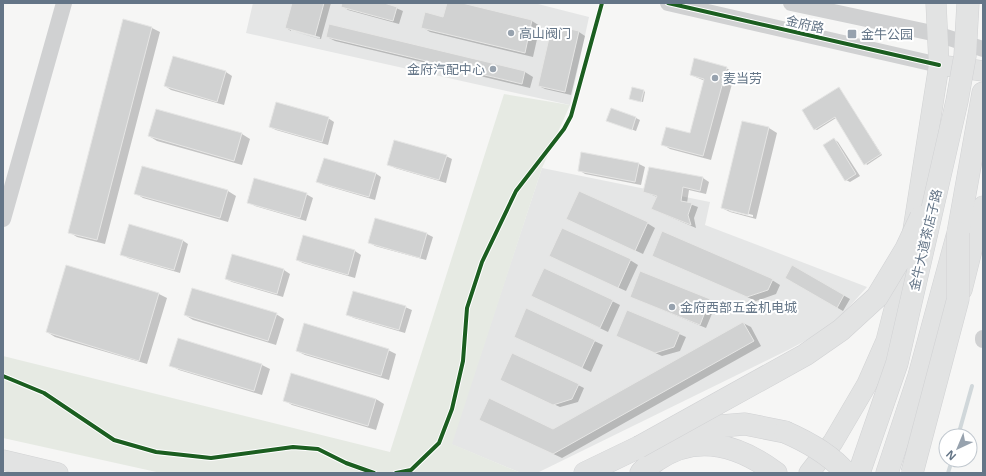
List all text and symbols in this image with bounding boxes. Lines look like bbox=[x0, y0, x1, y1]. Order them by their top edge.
street label: 金府路 bbox=[784, 11, 826, 37]
place label: 高山阀门 bbox=[519, 24, 571, 42]
place label: 金牛公园 bbox=[861, 25, 913, 43]
marker: 高山阀门 bbox=[506, 28, 516, 38]
marker: 金牛公园 bbox=[846, 28, 858, 40]
place label: 金府汽配中心 bbox=[407, 60, 485, 78]
marker: 金府汽配中心 bbox=[488, 64, 498, 74]
place label: 麦当劳 bbox=[723, 69, 762, 87]
marker: 麦当劳 bbox=[710, 73, 720, 83]
street label: 金牛大道茶店子路 bbox=[905, 187, 945, 293]
place label: 金府西部五金机电城 bbox=[680, 298, 797, 316]
marker: 金府西部五金机电城 bbox=[667, 302, 677, 312]
north arrow bbox=[938, 428, 978, 468]
text: N bbox=[942, 447, 959, 464]

